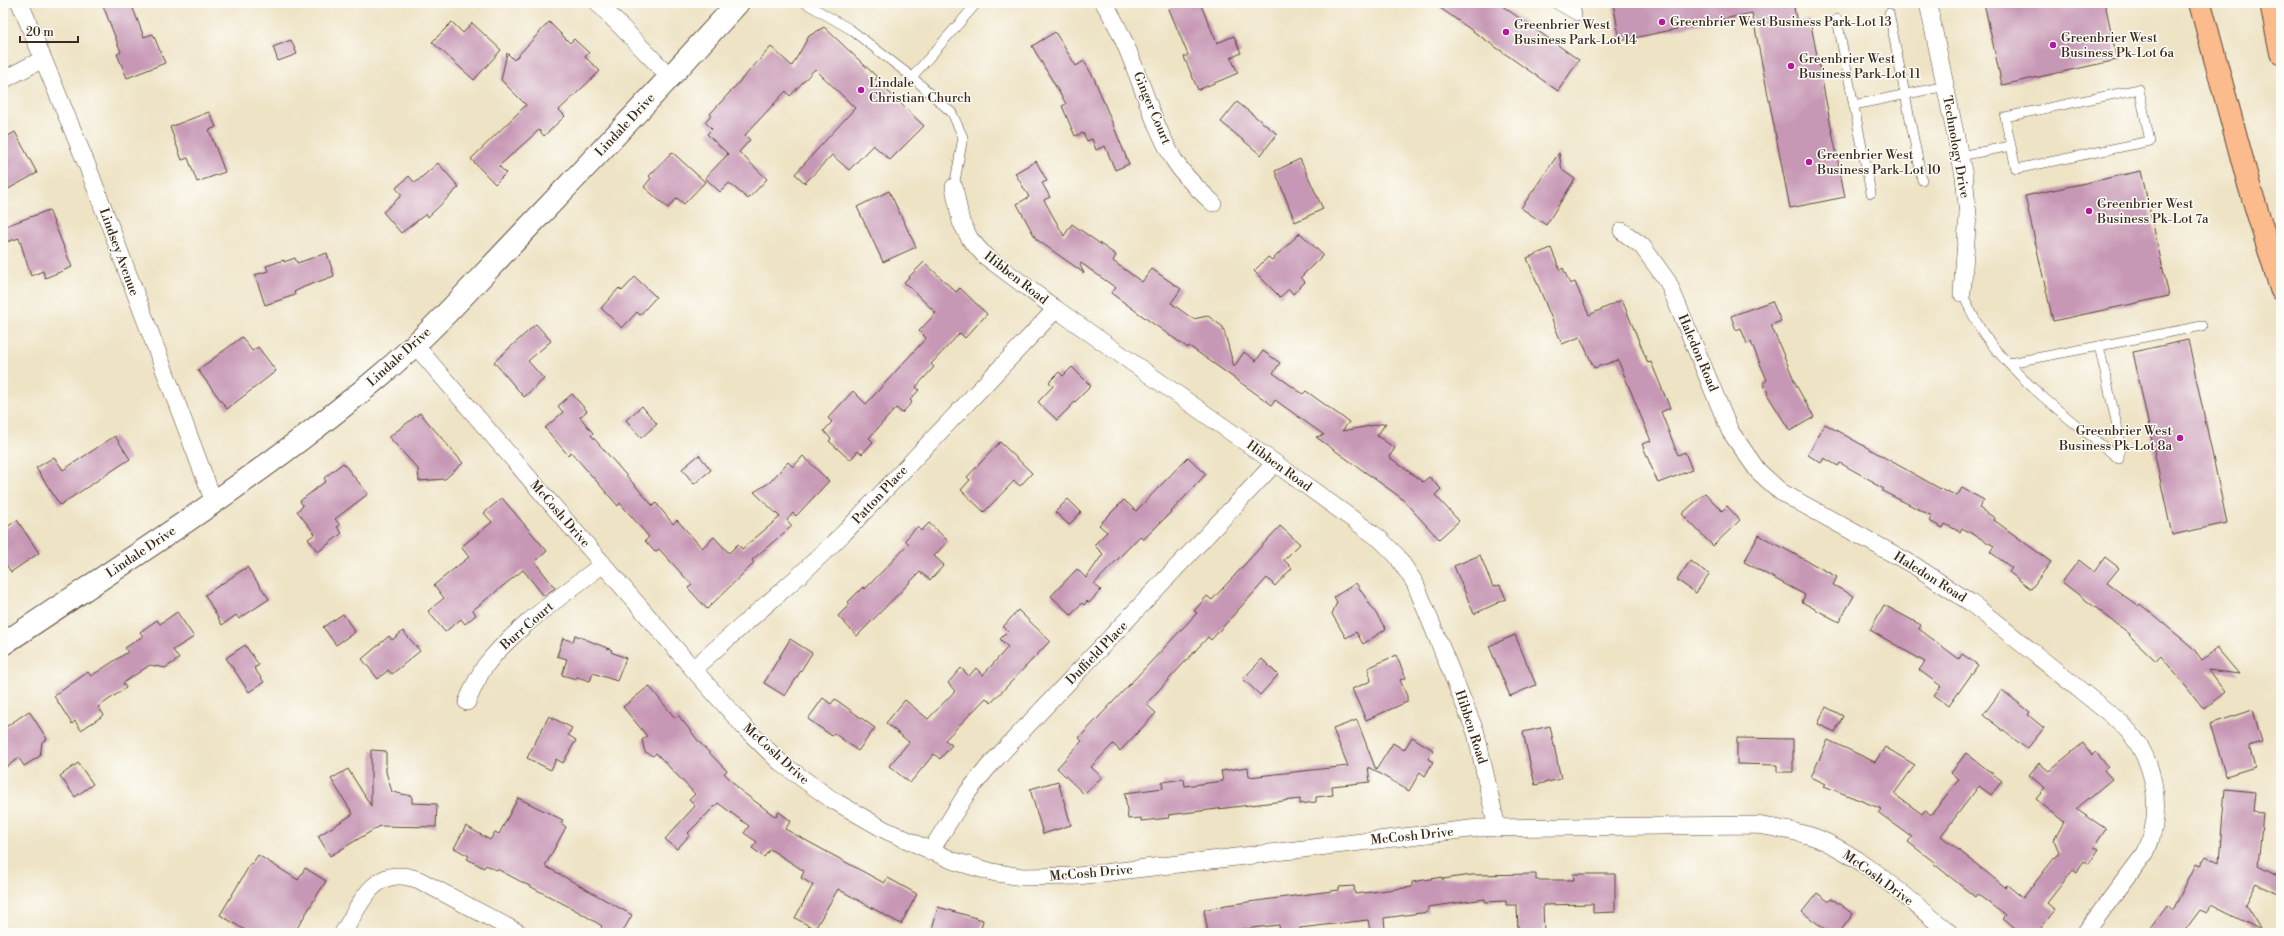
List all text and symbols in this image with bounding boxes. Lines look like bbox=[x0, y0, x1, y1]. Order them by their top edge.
place label: Greenbrier West Business Park-Lot 13 bbox=[1670, 14, 1892, 30]
place label: Greenbrier West Business Park-Lot 14 bbox=[1513, 17, 1637, 48]
marker: Greenbrier West Business Park-Lot 13 bbox=[1657, 17, 1667, 27]
scale bar bbox=[20, 18, 78, 44]
text: 20 m bbox=[26, 25, 54, 40]
marker: Greenbrier West Business Park-Lot 14 bbox=[1501, 27, 1511, 37]
place label: Greenbrier West Business Pk-Lot 6a bbox=[2060, 30, 2174, 61]
marker: Greenbrier West Business Pk-Lot 6a bbox=[2048, 40, 2058, 50]
place label: Greenbrier West Business Park-Lot 11 bbox=[1798, 51, 1921, 82]
marker: Greenbrier West Business Park-Lot 11 bbox=[1786, 61, 1796, 71]
street label: Ginger Court bbox=[1130, 69, 1175, 147]
place label: Lindale Christian Church bbox=[869, 75, 972, 106]
marker: Lindale Christian Church bbox=[856, 85, 866, 95]
street label: Lindale Drive bbox=[592, 90, 659, 160]
street label: Technology Drive bbox=[1939, 95, 1973, 200]
place label: Greenbrier West Business Park-Lot 10 bbox=[1816, 147, 1941, 178]
marker: Greenbrier West Business Park-Lot 10 bbox=[1804, 157, 1814, 167]
place label: Greenbrier West Business Pk-Lot 7a bbox=[2096, 196, 2209, 227]
street label: Lindsey Avenue bbox=[96, 206, 142, 298]
marker: Greenbrier West Business Pk-Lot 7a bbox=[2084, 206, 2094, 216]
street label: Hibben Road bbox=[981, 248, 1052, 308]
street label: Haledon Road bbox=[1674, 312, 1722, 395]
street label: Lindale Drive bbox=[364, 324, 435, 390]
place label: Greenbrier West Business Pk-Lot 8a bbox=[2058, 423, 2172, 454]
marker: Greenbrier West Business Pk-Lot 8a bbox=[2175, 433, 2185, 443]
street label: Hibben Road bbox=[1243, 437, 1315, 495]
street label: Patton Place bbox=[849, 462, 911, 528]
street label: McCosh Drive bbox=[527, 477, 594, 551]
street label: Lindale Drive bbox=[103, 523, 179, 581]
street label: Haledon Road bbox=[1891, 548, 1970, 606]
street label: Burr Court bbox=[496, 598, 557, 654]
street label: Duffield Place bbox=[1063, 618, 1132, 688]
street label: Hibben Road bbox=[1452, 688, 1491, 767]
street label: McCosh Drive bbox=[740, 720, 813, 788]
street label: McCosh Drive bbox=[1370, 824, 1455, 848]
street label: McCosh Drive bbox=[1840, 847, 1917, 909]
street label: McCosh Drive bbox=[1049, 861, 1134, 885]

